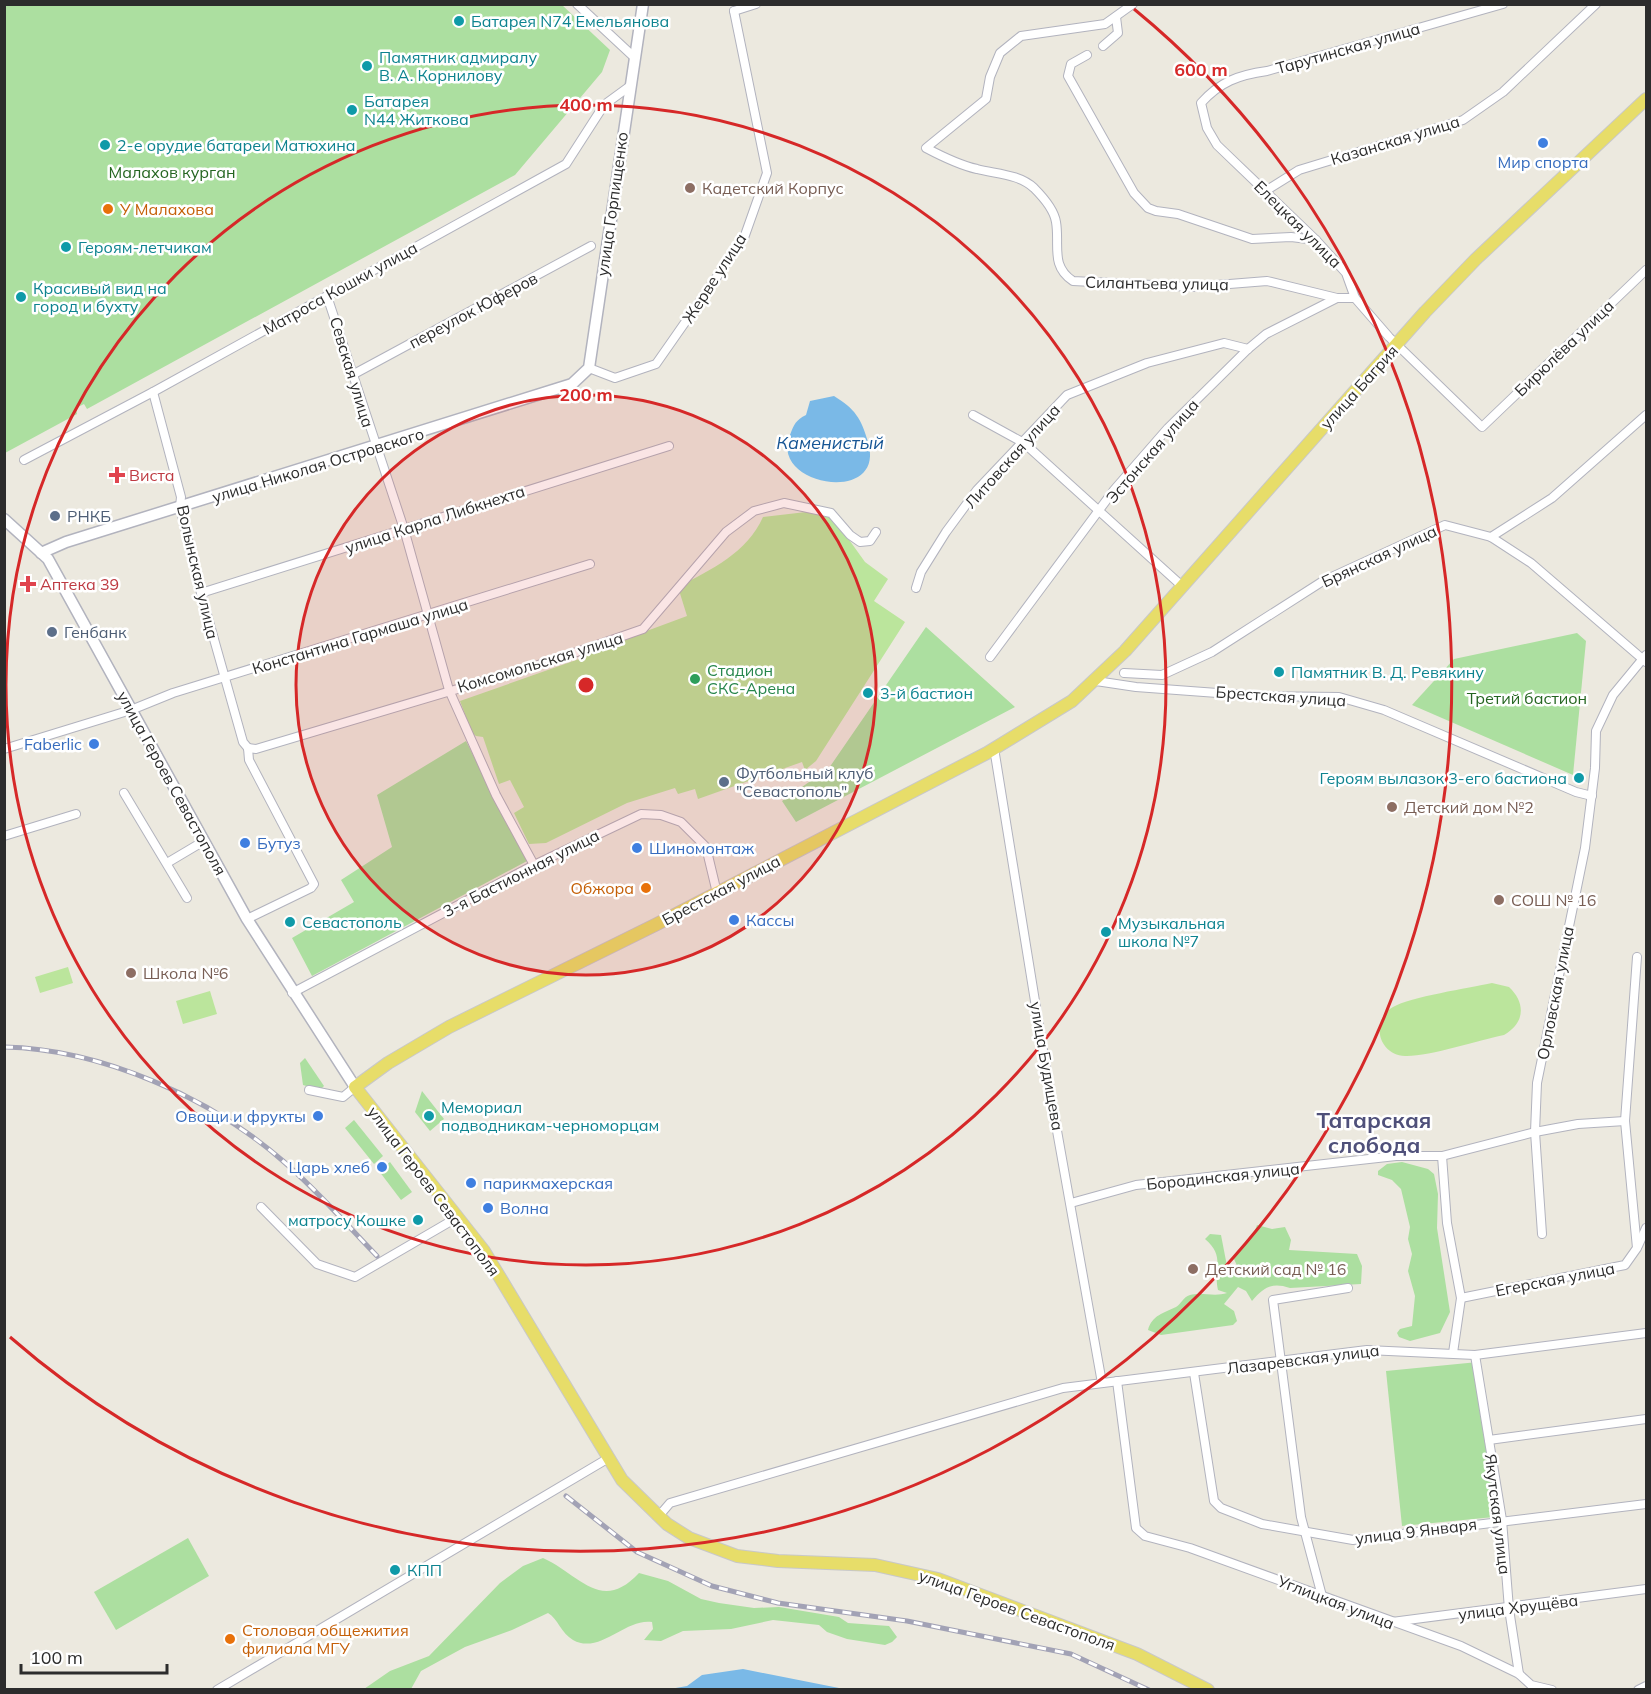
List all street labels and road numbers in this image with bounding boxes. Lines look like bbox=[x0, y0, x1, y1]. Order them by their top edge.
street label: Тарутинская улица bbox=[1274, 18, 1422, 78]
street label: Казанская улица bbox=[1328, 111, 1462, 169]
street label: улица Горпищенко bbox=[592, 130, 632, 278]
street label: Елецкая улица bbox=[1250, 176, 1346, 272]
street label: Жерве улица bbox=[678, 229, 750, 327]
street label: Матроса Кошки улица bbox=[259, 237, 421, 339]
street label: переулок Юферов bbox=[405, 268, 541, 352]
street label: Силантьева улица bbox=[1085, 272, 1229, 294]
street label: Бирюлёва улица bbox=[1510, 296, 1618, 400]
street label: Севская улица bbox=[326, 314, 378, 430]
street label: улица Багрия bbox=[1316, 341, 1402, 433]
street label: Эстонская улица bbox=[1101, 395, 1203, 507]
street label: Литовская улица bbox=[960, 400, 1064, 512]
street label: улица Николая Островского bbox=[210, 423, 426, 507]
street label: улица Карла Либкнехта bbox=[343, 480, 527, 558]
street label: Волынская улица bbox=[173, 503, 223, 641]
street label: Брянская улица bbox=[1318, 521, 1440, 591]
street label: Константина Гармаша улица bbox=[250, 594, 470, 678]
street label: Комсомольская улица bbox=[455, 627, 625, 697]
street label: Брестская улица bbox=[1215, 681, 1347, 711]
street label: улица Героев Севастополя bbox=[113, 687, 231, 879]
street label: 3-я Бастионная улица bbox=[440, 825, 602, 921]
street label: Брестская улица bbox=[659, 850, 783, 930]
street label: Орловская улица bbox=[1532, 925, 1578, 1061]
street label: улица Будищева bbox=[1026, 1000, 1068, 1132]
street label: улица Героев Севастополя bbox=[364, 1102, 504, 1280]
street label: Бородинская улица bbox=[1145, 1158, 1301, 1194]
street label: Егерская улица bbox=[1494, 1258, 1616, 1300]
street label: Лазаревская улица bbox=[1226, 1340, 1380, 1378]
street label: Якутская улица bbox=[1481, 1452, 1515, 1576]
street label: улица 9 Января bbox=[1354, 1514, 1478, 1548]
street label: улица Героев Севастополя bbox=[916, 1565, 1118, 1655]
street label: Углицкая улица bbox=[1274, 1570, 1397, 1633]
street label: улица Хрущёва bbox=[1457, 1590, 1579, 1624]

